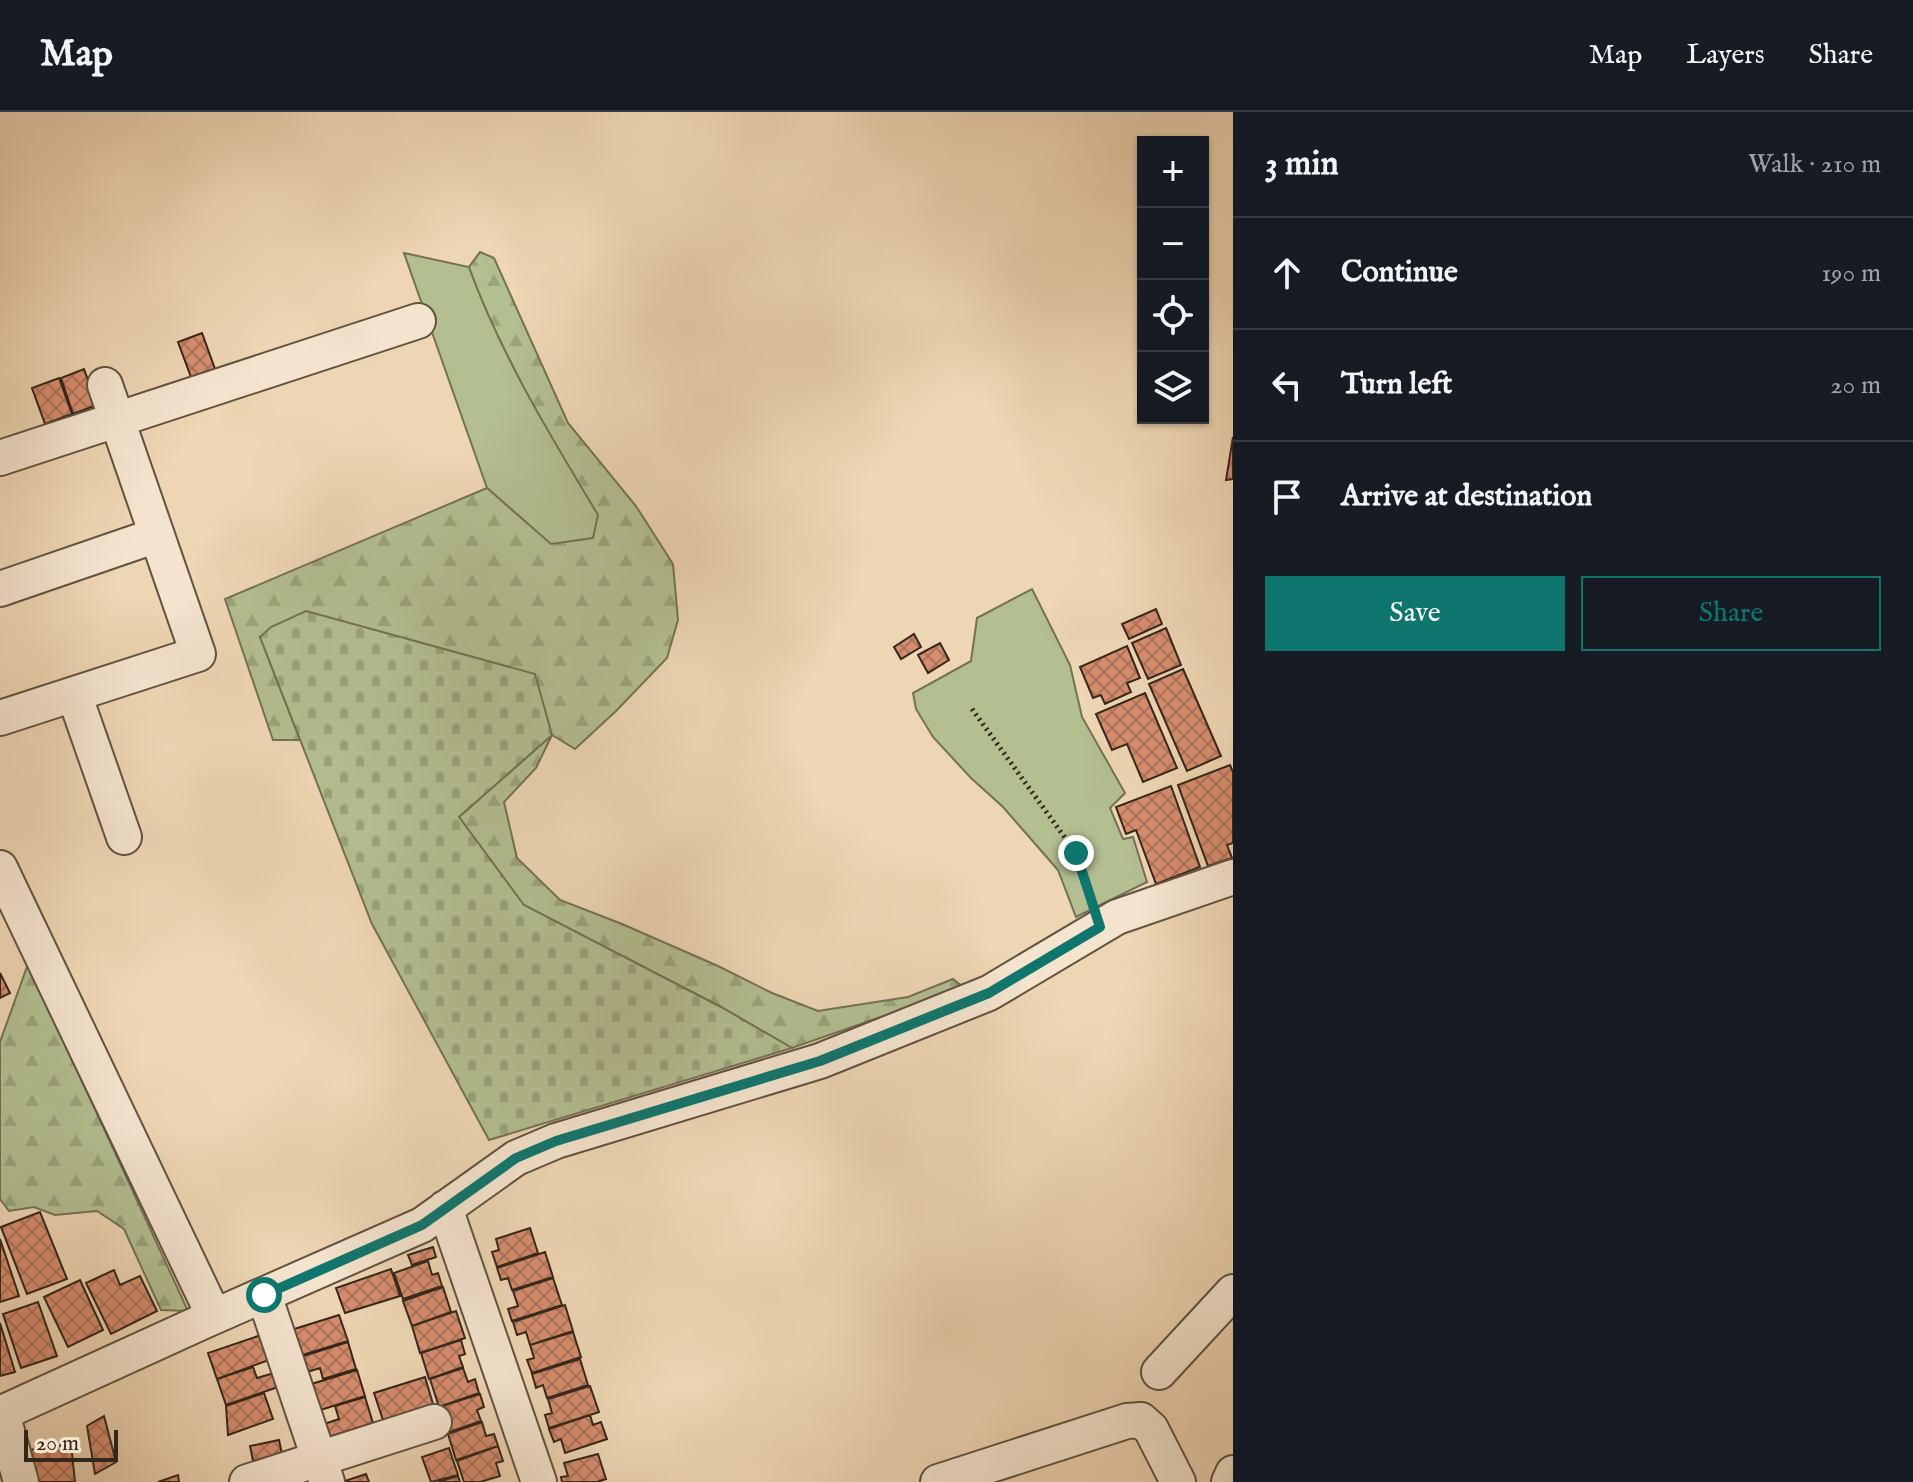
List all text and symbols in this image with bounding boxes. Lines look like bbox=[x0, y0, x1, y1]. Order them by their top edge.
text: Map bbox=[40, 31, 113, 79]
text: Map bbox=[1589, 38, 1642, 73]
text: Layers bbox=[1686, 38, 1765, 73]
text: Share bbox=[1809, 38, 1873, 73]
map controls bbox=[1137, 136, 1209, 424]
button: + bbox=[1137, 136, 1209, 208]
text: 3 min bbox=[1265, 143, 1339, 186]
text: Walk · 210 m bbox=[1748, 148, 1881, 181]
button: − bbox=[1137, 208, 1209, 280]
icon: ahead bbox=[1265, 251, 1309, 295]
text: Continue bbox=[1341, 254, 1458, 292]
text: 190 m bbox=[1821, 257, 1881, 290]
button: locate bbox=[1137, 280, 1209, 352]
button: layers bbox=[1137, 352, 1209, 424]
icon: left bbox=[1265, 363, 1309, 407]
text: Turn left bbox=[1341, 366, 1452, 404]
text: 20 m bbox=[1830, 369, 1881, 402]
icon: arrive bbox=[1265, 475, 1309, 519]
text: Arrive at destination bbox=[1341, 478, 1592, 516]
button: Save bbox=[1265, 576, 1565, 651]
button: Share bbox=[1581, 576, 1881, 651]
route end bbox=[1058, 835, 1094, 871]
route start bbox=[246, 1277, 282, 1313]
scale bar bbox=[24, 1426, 118, 1462]
text: 20 m bbox=[36, 1430, 79, 1458]

